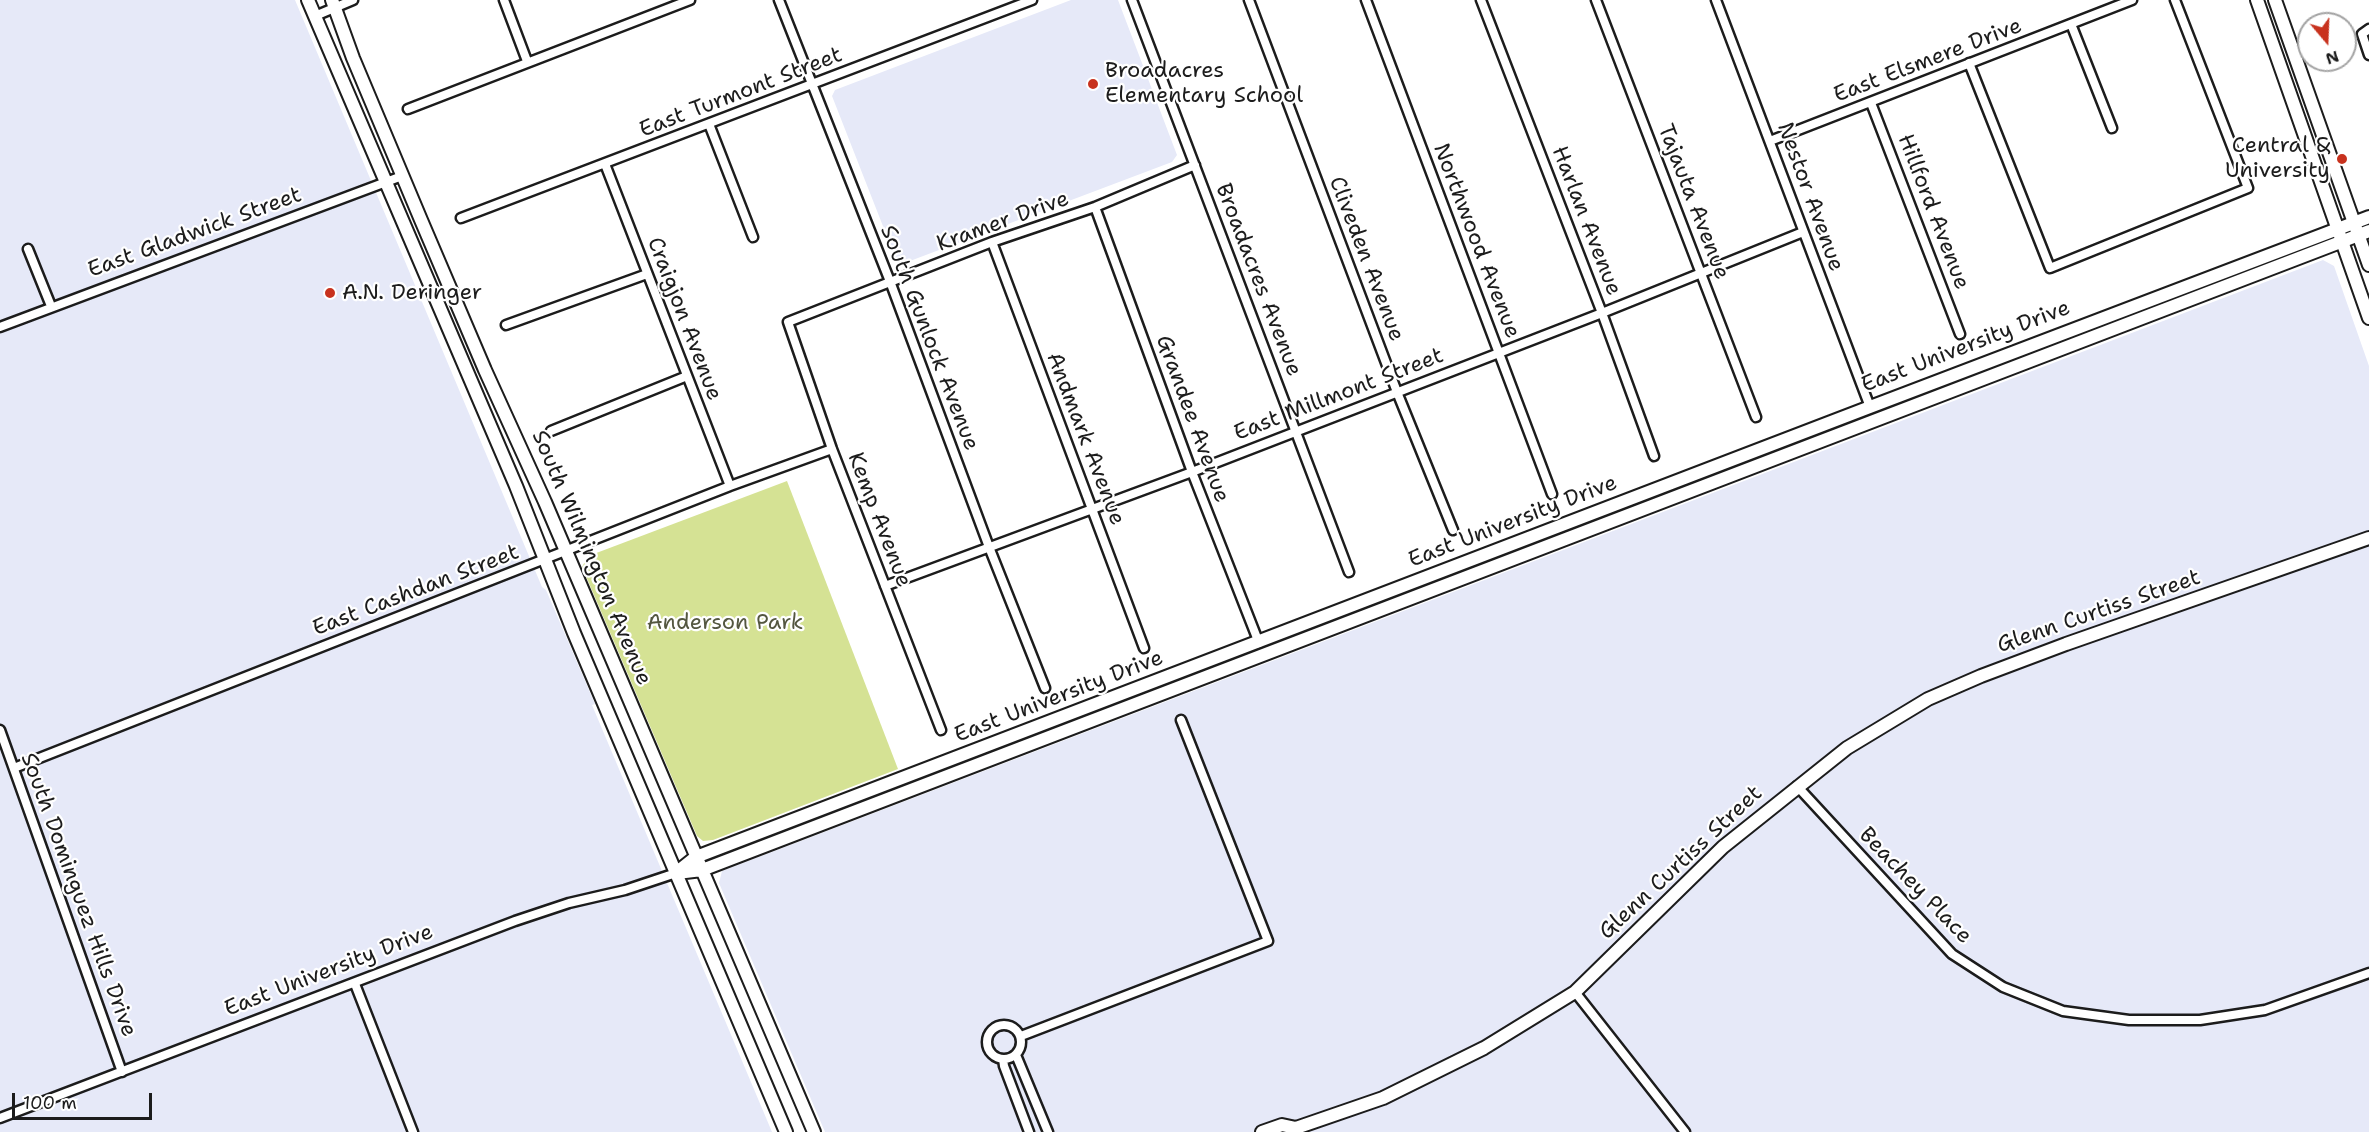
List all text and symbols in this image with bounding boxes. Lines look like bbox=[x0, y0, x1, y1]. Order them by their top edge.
north arrow bbox=[2297, 12, 2357, 72]
street label: East Elsmere Drive bbox=[1830, 13, 2026, 109]
street label: East Turmont Street bbox=[636, 42, 846, 144]
text: N bbox=[2323, 46, 2342, 70]
place label: Broadacres Elementary School bbox=[1105, 58, 1303, 110]
marker: Broadacres Elementary School bbox=[1086, 77, 1100, 91]
street label: Nestor Avenue bbox=[1771, 119, 1849, 275]
street label: Tajauta Avenue bbox=[1651, 121, 1735, 283]
street label: Hillford Avenue bbox=[1891, 131, 1975, 293]
place label: Central & University bbox=[2225, 133, 2330, 184]
street label: Northwood Avenue bbox=[1427, 140, 1525, 342]
street label: Harlan Avenue bbox=[1545, 143, 1627, 299]
marker: Central & University bbox=[2335, 152, 2349, 166]
street label: Cliveden Avenue bbox=[1322, 173, 1410, 345]
street label: Broadacres Avenue bbox=[1209, 180, 1307, 380]
street label: East Gladwick Street bbox=[85, 182, 305, 284]
street label: Kramer Drive bbox=[933, 186, 1073, 258]
street label: South Gunlock Avenue bbox=[874, 222, 984, 454]
street label: Craigjon Avenue bbox=[641, 234, 727, 404]
place label: A.N. Deringer bbox=[342, 280, 482, 306]
marker: A.N. Deringer bbox=[323, 286, 337, 300]
street label: East University Drive bbox=[1858, 295, 2074, 399]
street label: Grandee Avenue bbox=[1149, 332, 1235, 506]
street label: East Millmont Street bbox=[1231, 343, 1447, 447]
street label: Andmark Avenue bbox=[1040, 349, 1130, 529]
street label: South Wilmington Avenue bbox=[525, 427, 657, 689]
street label: Kemp Avenue bbox=[841, 449, 917, 591]
street label: East University Drive bbox=[1405, 470, 1621, 574]
street label: East Cashdan Street bbox=[309, 539, 523, 643]
street label: Glenn Curtiss Street bbox=[1994, 565, 2204, 659]
park label: Anderson Park bbox=[647, 610, 803, 636]
street label: East University Drive bbox=[951, 645, 1167, 749]
street label: South Dominguez Hills Drive bbox=[14, 749, 142, 1041]
street label: Glenn Curtiss Street bbox=[1594, 781, 1768, 945]
street label: Beachey Place bbox=[1853, 822, 1977, 950]
street label: East University Drive bbox=[221, 919, 437, 1023]
scale bar bbox=[15, 1081, 154, 1119]
text: 100 m bbox=[23, 1091, 77, 1115]

